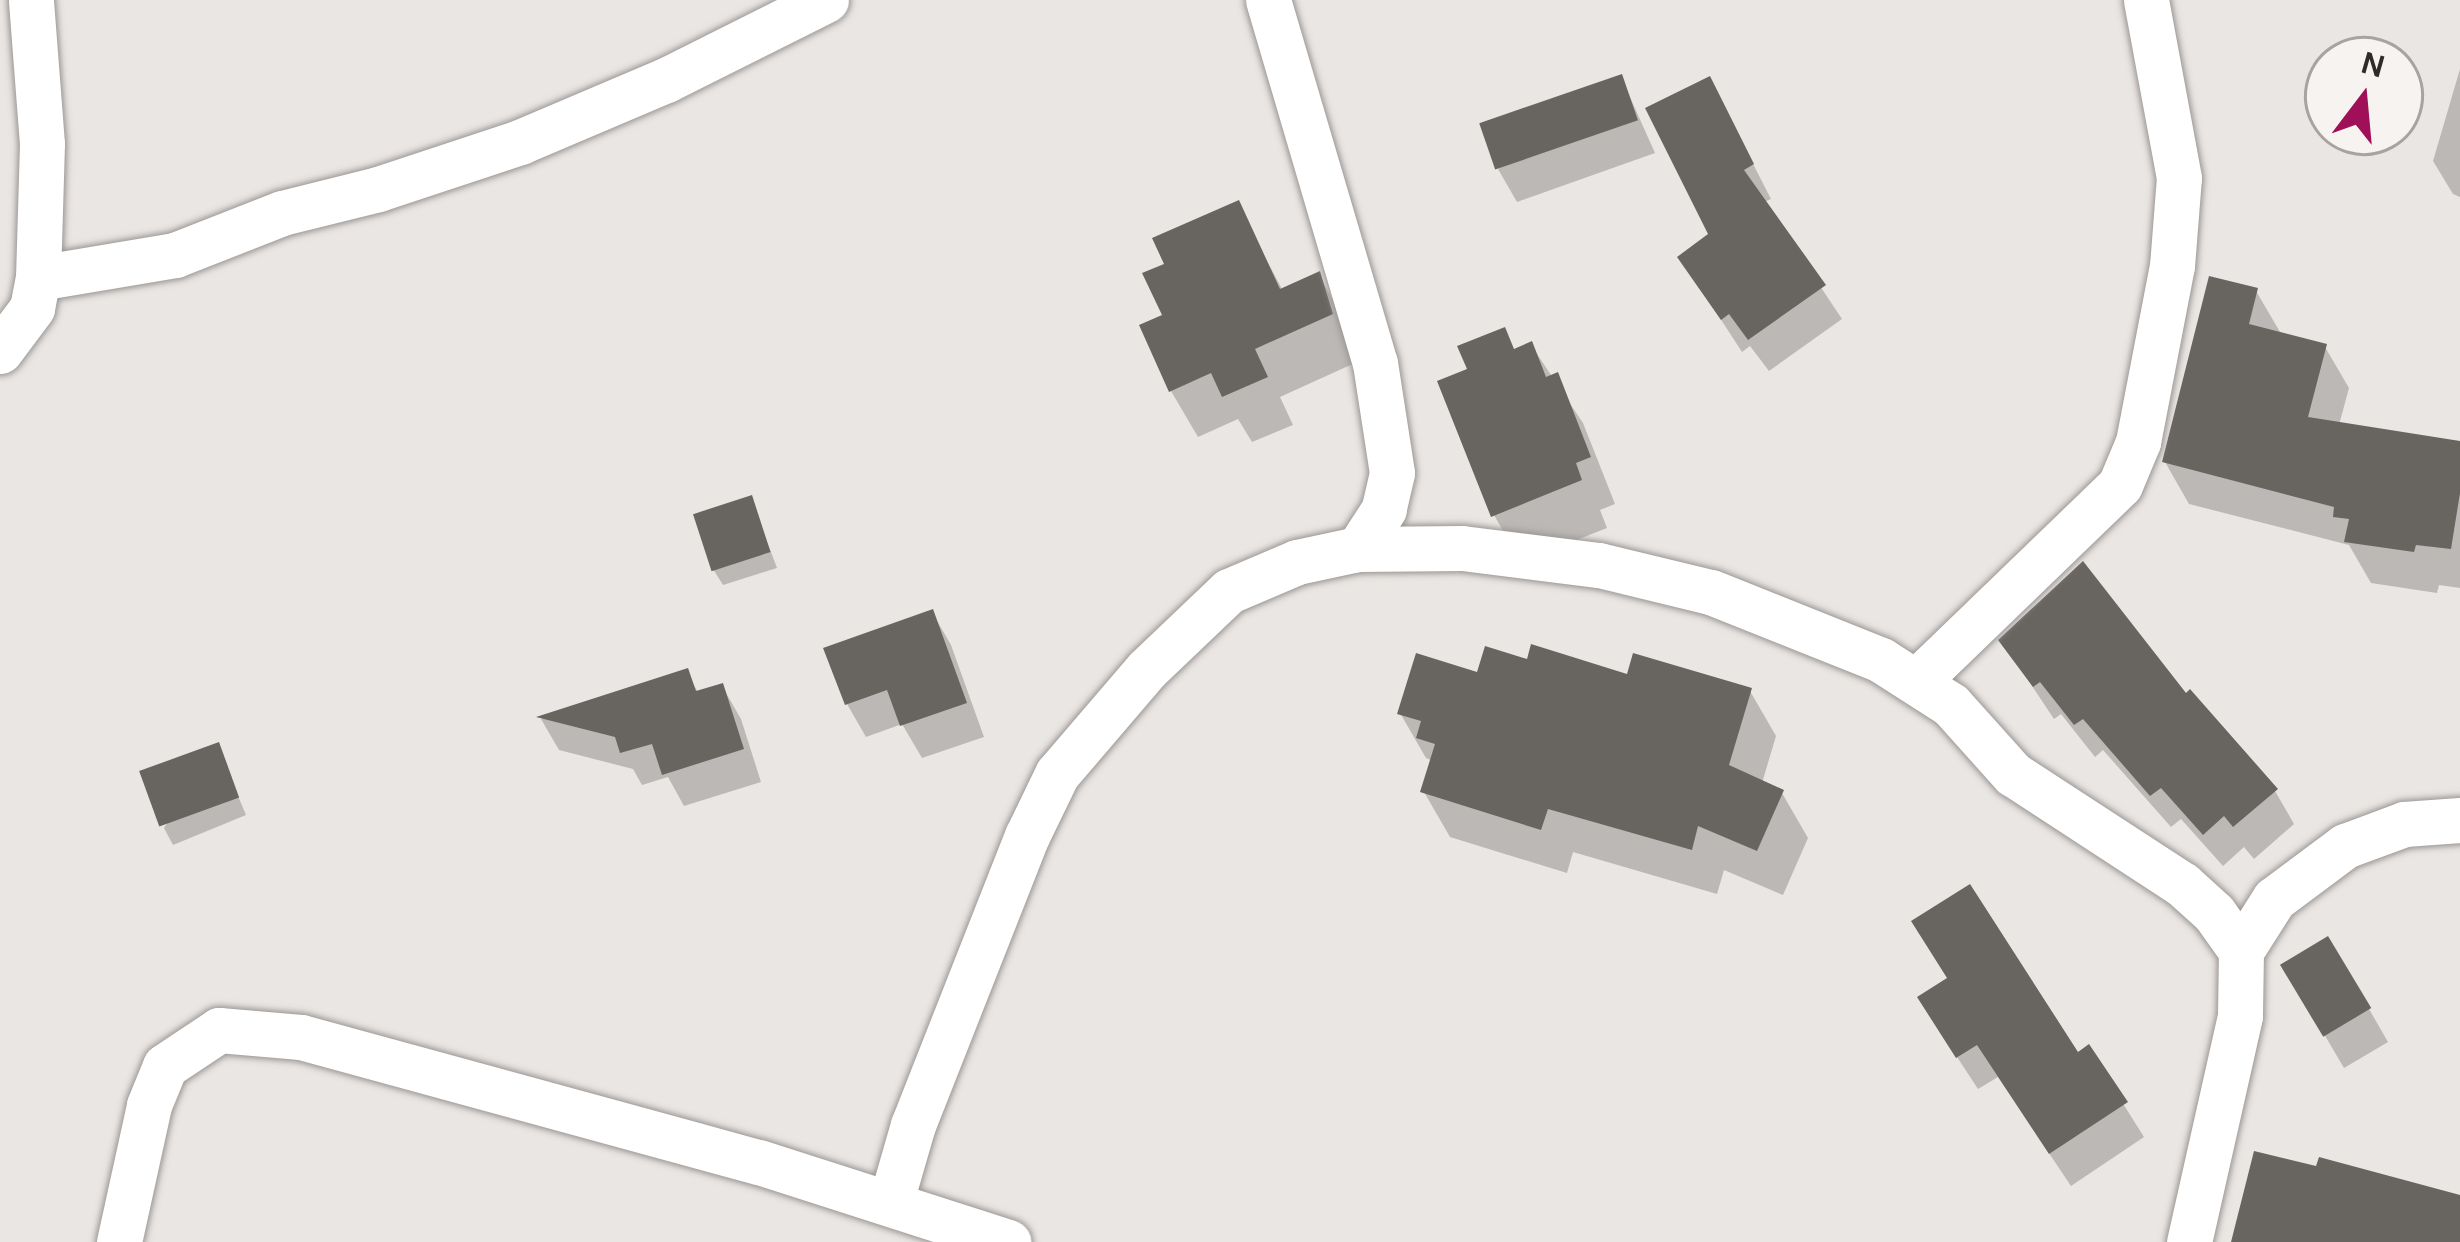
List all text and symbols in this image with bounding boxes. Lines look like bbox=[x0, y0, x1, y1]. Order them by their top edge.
north arrow bbox=[2304, 36, 2424, 156]
text: N bbox=[2356, 43, 2390, 86]

